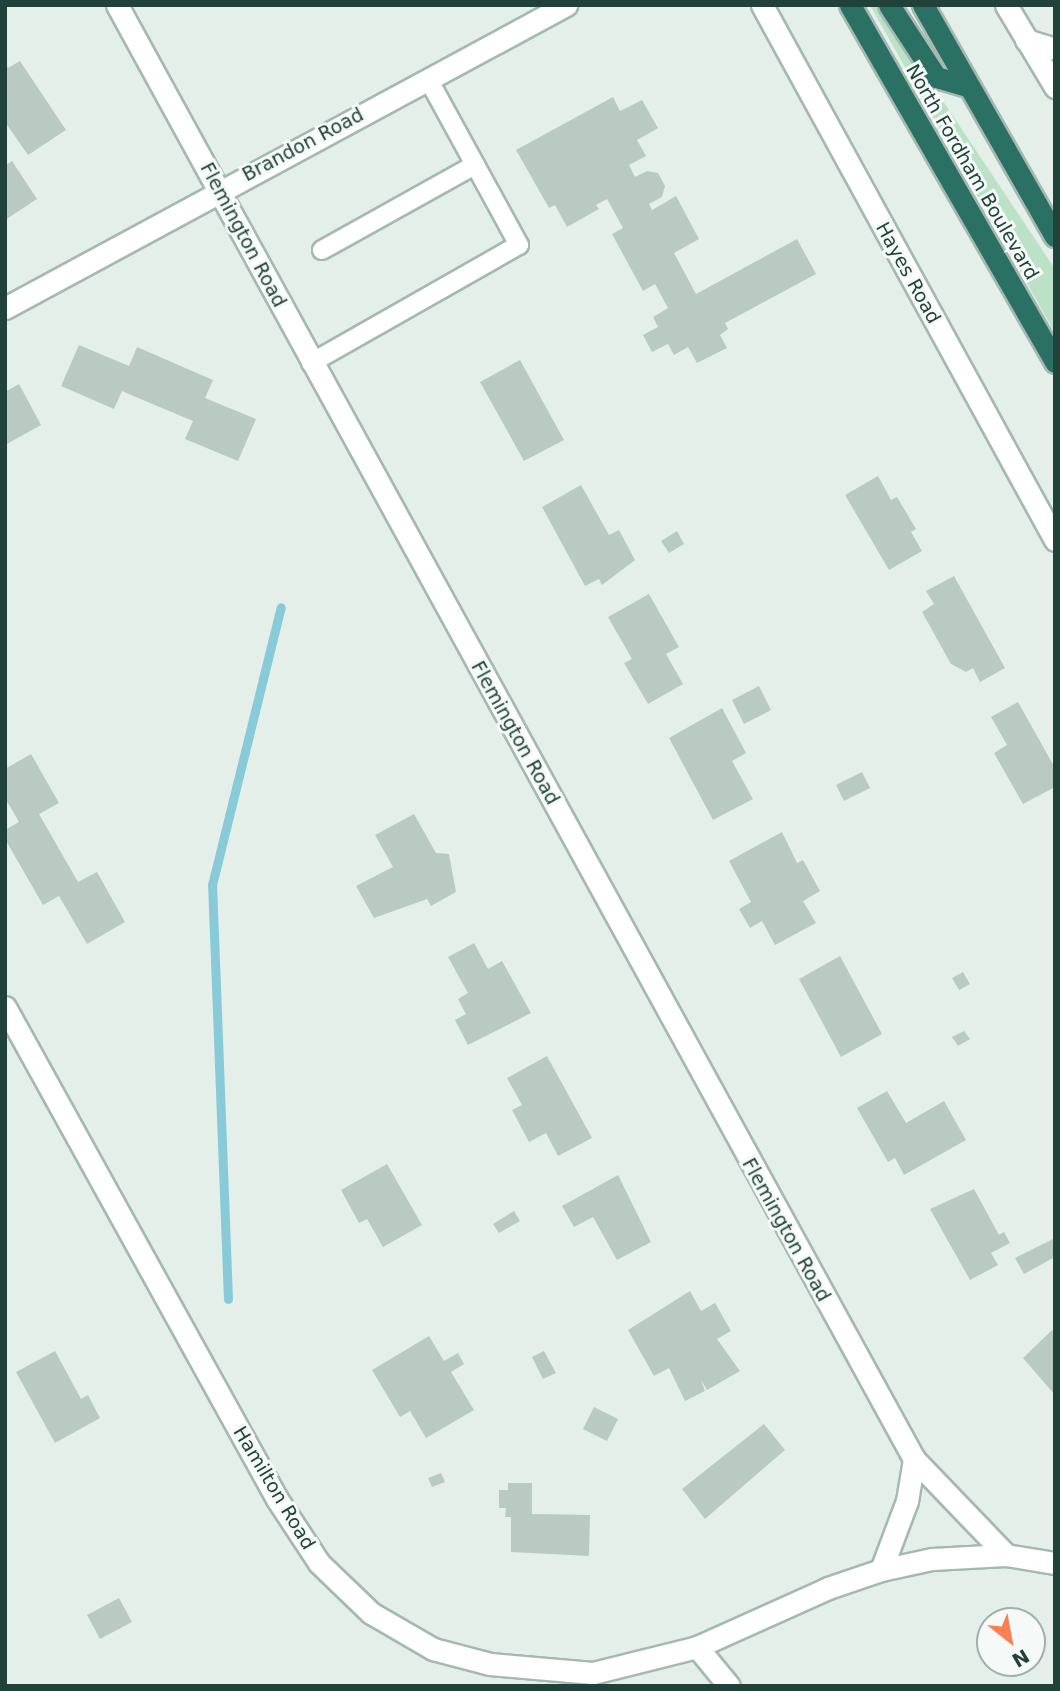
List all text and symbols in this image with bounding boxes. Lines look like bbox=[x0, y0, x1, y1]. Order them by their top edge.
street label: North Fordham Boulevard bbox=[901, 60, 1043, 284]
street label: Brandon Road bbox=[239, 103, 367, 187]
street label: Flemington Road bbox=[195, 159, 291, 311]
street label: Hayes Road bbox=[871, 218, 945, 328]
street label: Flemington Road bbox=[466, 657, 564, 809]
street label: Flemington Road bbox=[737, 1154, 835, 1306]
street label: Hamilton Road bbox=[228, 1422, 320, 1554]
north arrow bbox=[976, 1607, 1046, 1677]
text: N bbox=[1008, 1645, 1033, 1672]

